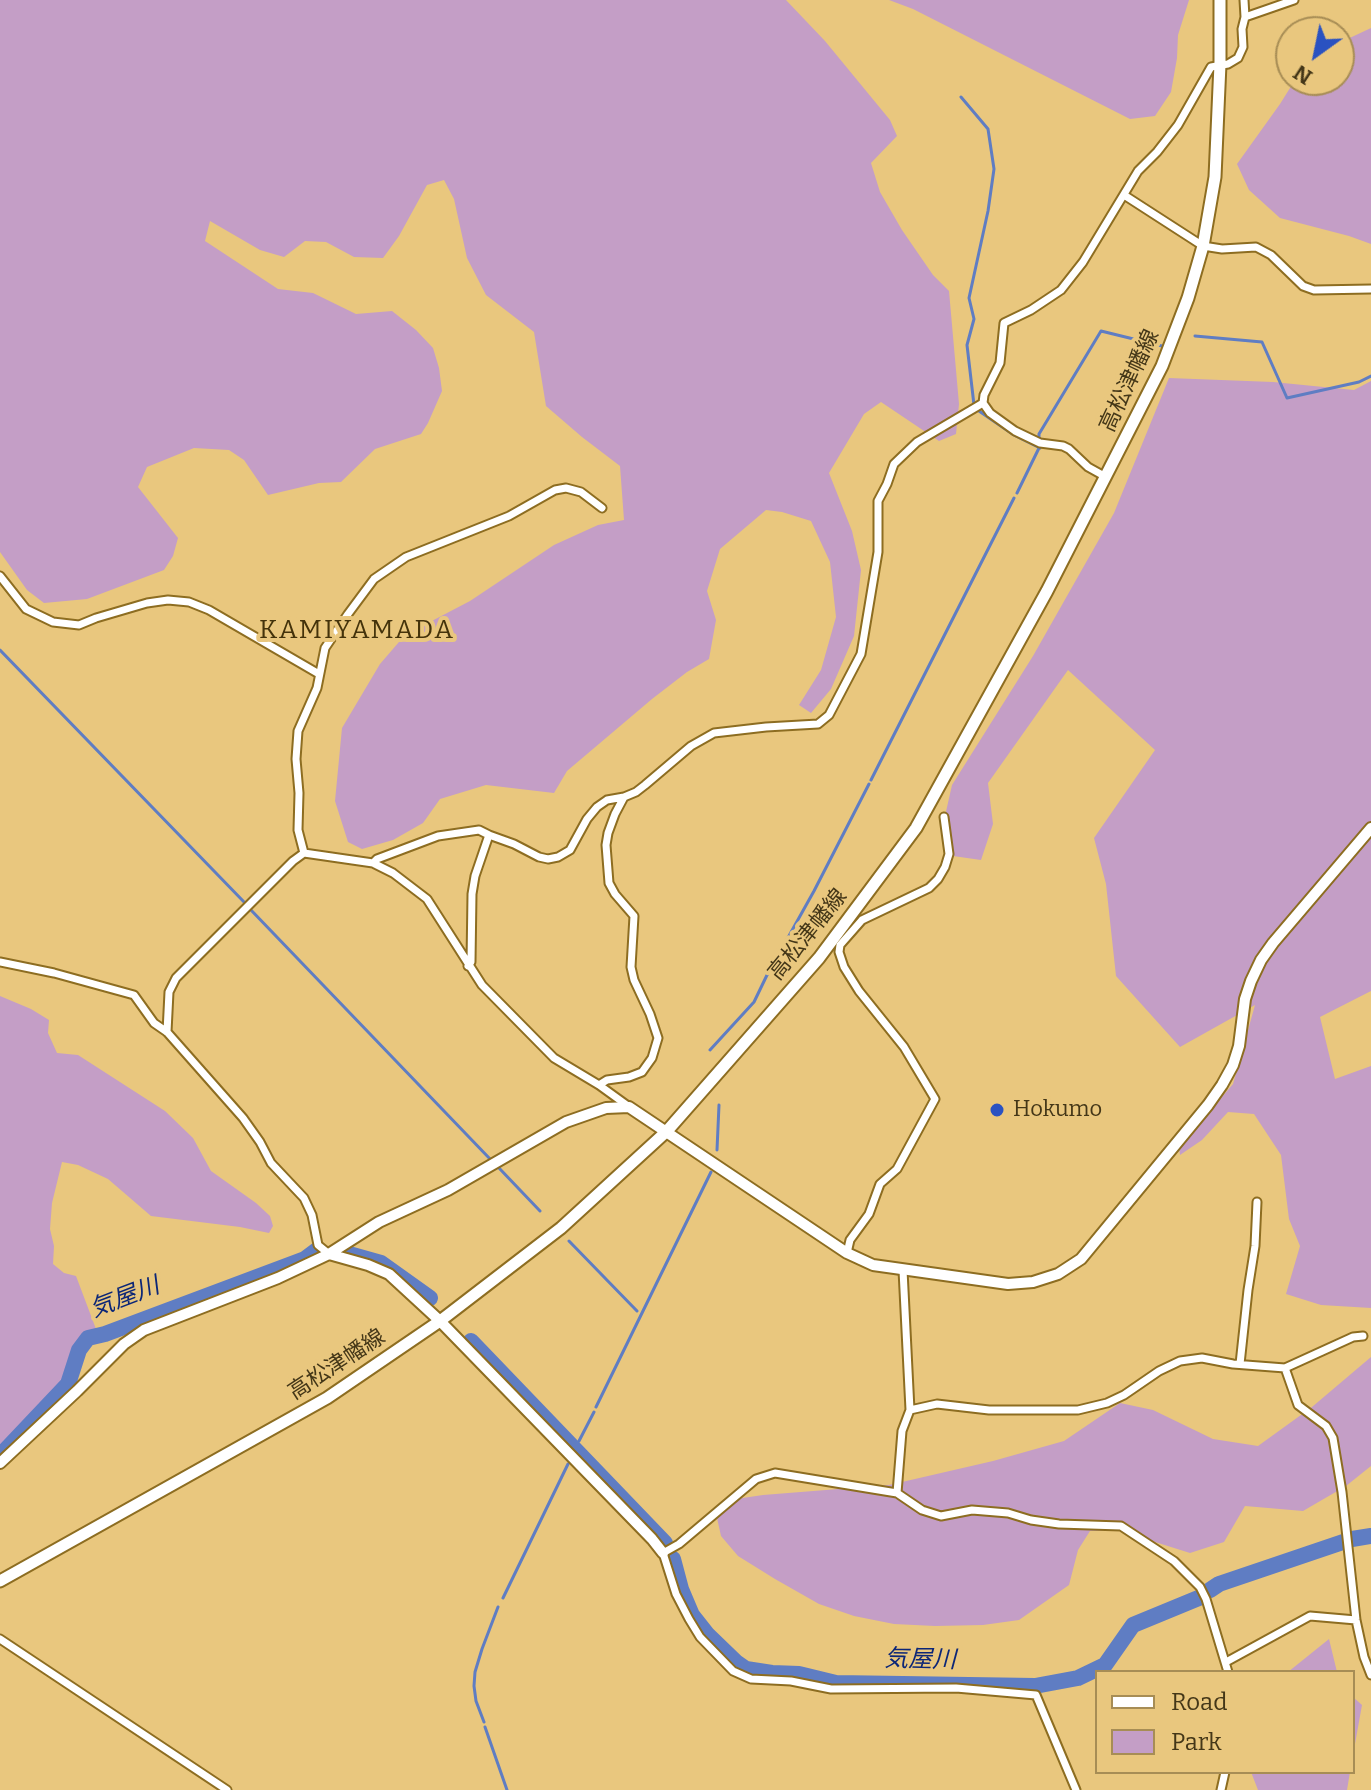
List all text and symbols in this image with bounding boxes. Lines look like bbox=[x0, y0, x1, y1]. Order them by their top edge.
north arrow bbox=[1275, 16, 1355, 96]
text: N bbox=[1288, 59, 1317, 91]
street label: 高松津幡線 bbox=[1095, 326, 1165, 436]
district label: KAMIYAMADA bbox=[259, 615, 455, 647]
street label: 高松津幡線 bbox=[763, 884, 853, 986]
place label: Hokumo bbox=[1013, 1097, 1102, 1123]
marker: Hokumo bbox=[988, 1101, 1006, 1119]
water label: 気屋川 bbox=[86, 1272, 164, 1324]
street label: 高松津幡線 bbox=[284, 1324, 390, 1406]
water label: 気屋川 bbox=[884, 1645, 956, 1675]
legend bbox=[1095, 1670, 1355, 1774]
text: Road bbox=[1171, 1688, 1227, 1716]
text: Park bbox=[1171, 1728, 1222, 1756]

